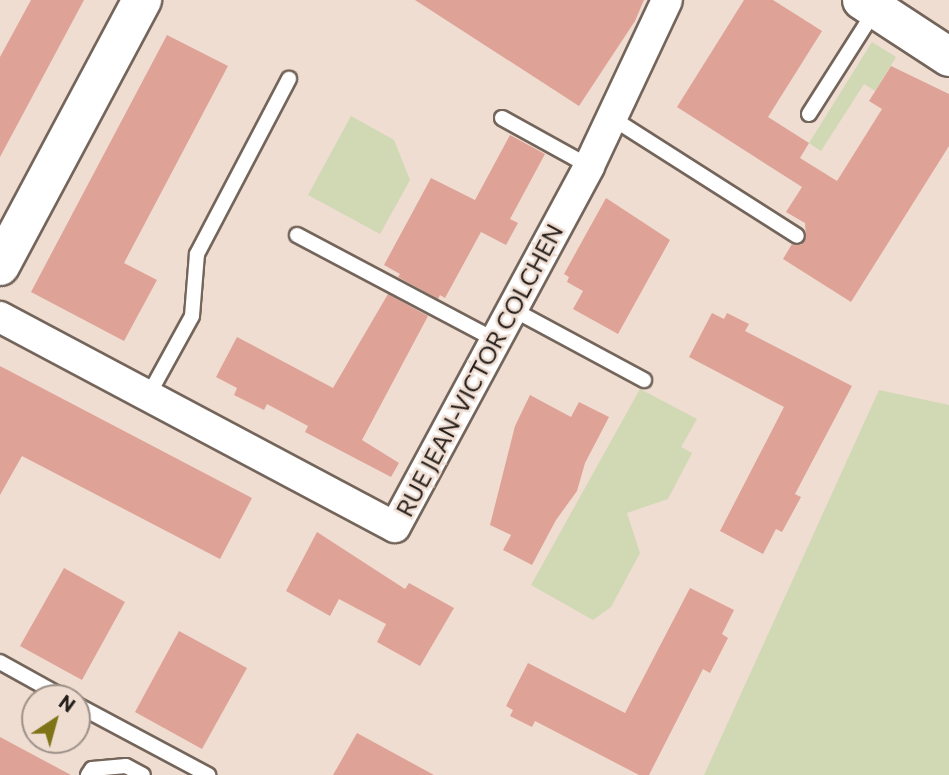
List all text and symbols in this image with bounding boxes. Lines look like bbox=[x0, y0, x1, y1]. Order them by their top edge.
street label: RUE JEAN-VICTOR COLCHEN bbox=[389, 219, 569, 521]
north arrow bbox=[21, 684, 91, 754]
text: N bbox=[55, 690, 80, 717]

